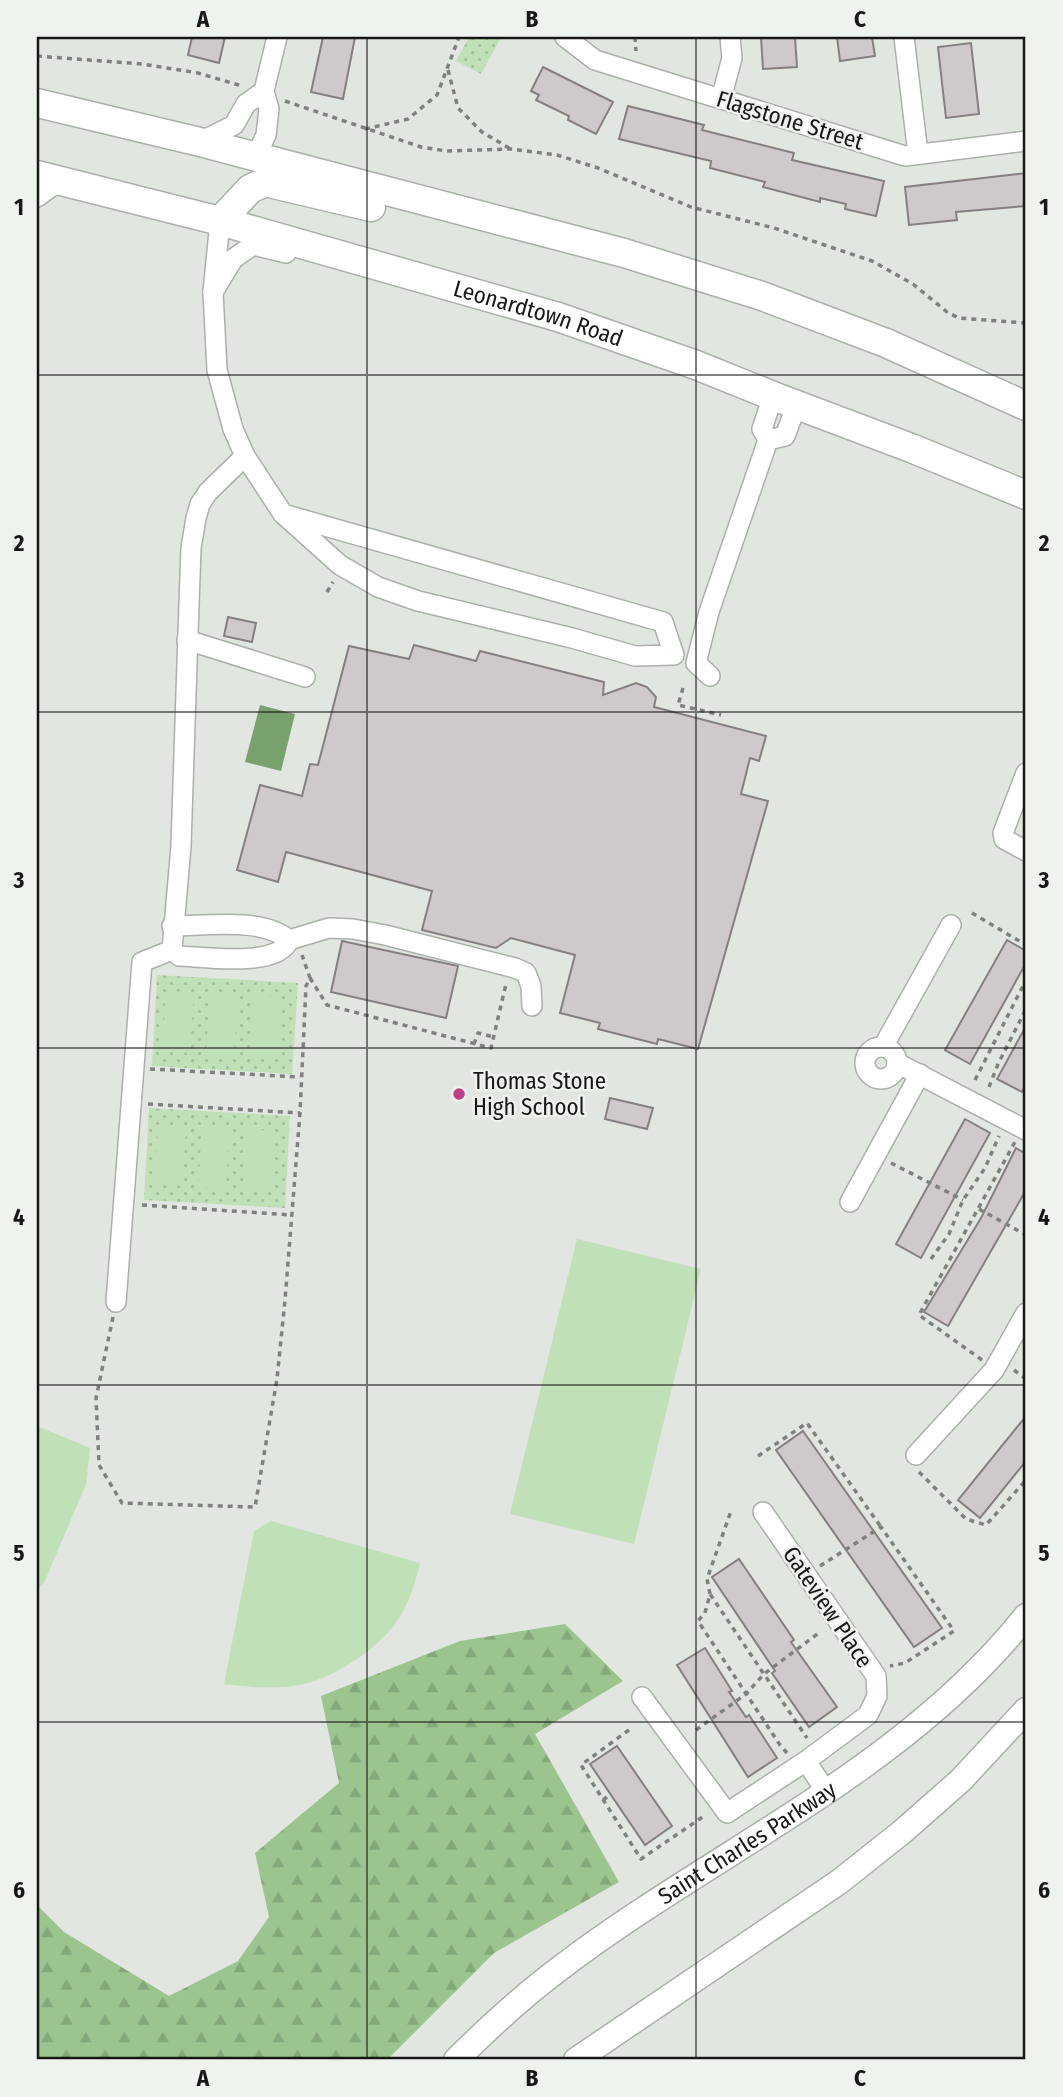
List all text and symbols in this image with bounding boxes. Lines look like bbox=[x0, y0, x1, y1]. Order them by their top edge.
text: A bbox=[196, 5, 210, 33]
text: B bbox=[526, 5, 539, 33]
text: C bbox=[854, 5, 866, 33]
street label: Flagstone Street bbox=[713, 84, 867, 156]
text: 1 bbox=[14, 193, 24, 221]
text: 1 bbox=[1039, 193, 1049, 221]
street label: Leonardtown Road bbox=[450, 274, 627, 353]
text: 2 bbox=[13, 529, 25, 557]
text: 2 bbox=[1038, 529, 1050, 557]
text: 3 bbox=[13, 866, 25, 894]
text: 3 bbox=[1038, 866, 1050, 894]
place label: Thomas Stone High School bbox=[473, 1067, 606, 1121]
marker: Thomas Stone High School bbox=[451, 1086, 467, 1102]
text: 4 bbox=[13, 1203, 25, 1231]
text: 4 bbox=[1038, 1203, 1050, 1231]
text: 5 bbox=[13, 1539, 25, 1567]
text: 5 bbox=[1038, 1539, 1050, 1567]
street label: Gateview Place bbox=[777, 1541, 879, 1673]
street label: Saint Charles Parkway bbox=[653, 1775, 842, 1910]
text: 6 bbox=[13, 1876, 25, 1904]
text: 6 bbox=[1038, 1876, 1050, 1904]
text: A bbox=[196, 2064, 210, 2092]
text: B bbox=[526, 2064, 539, 2092]
text: C bbox=[854, 2064, 866, 2092]

